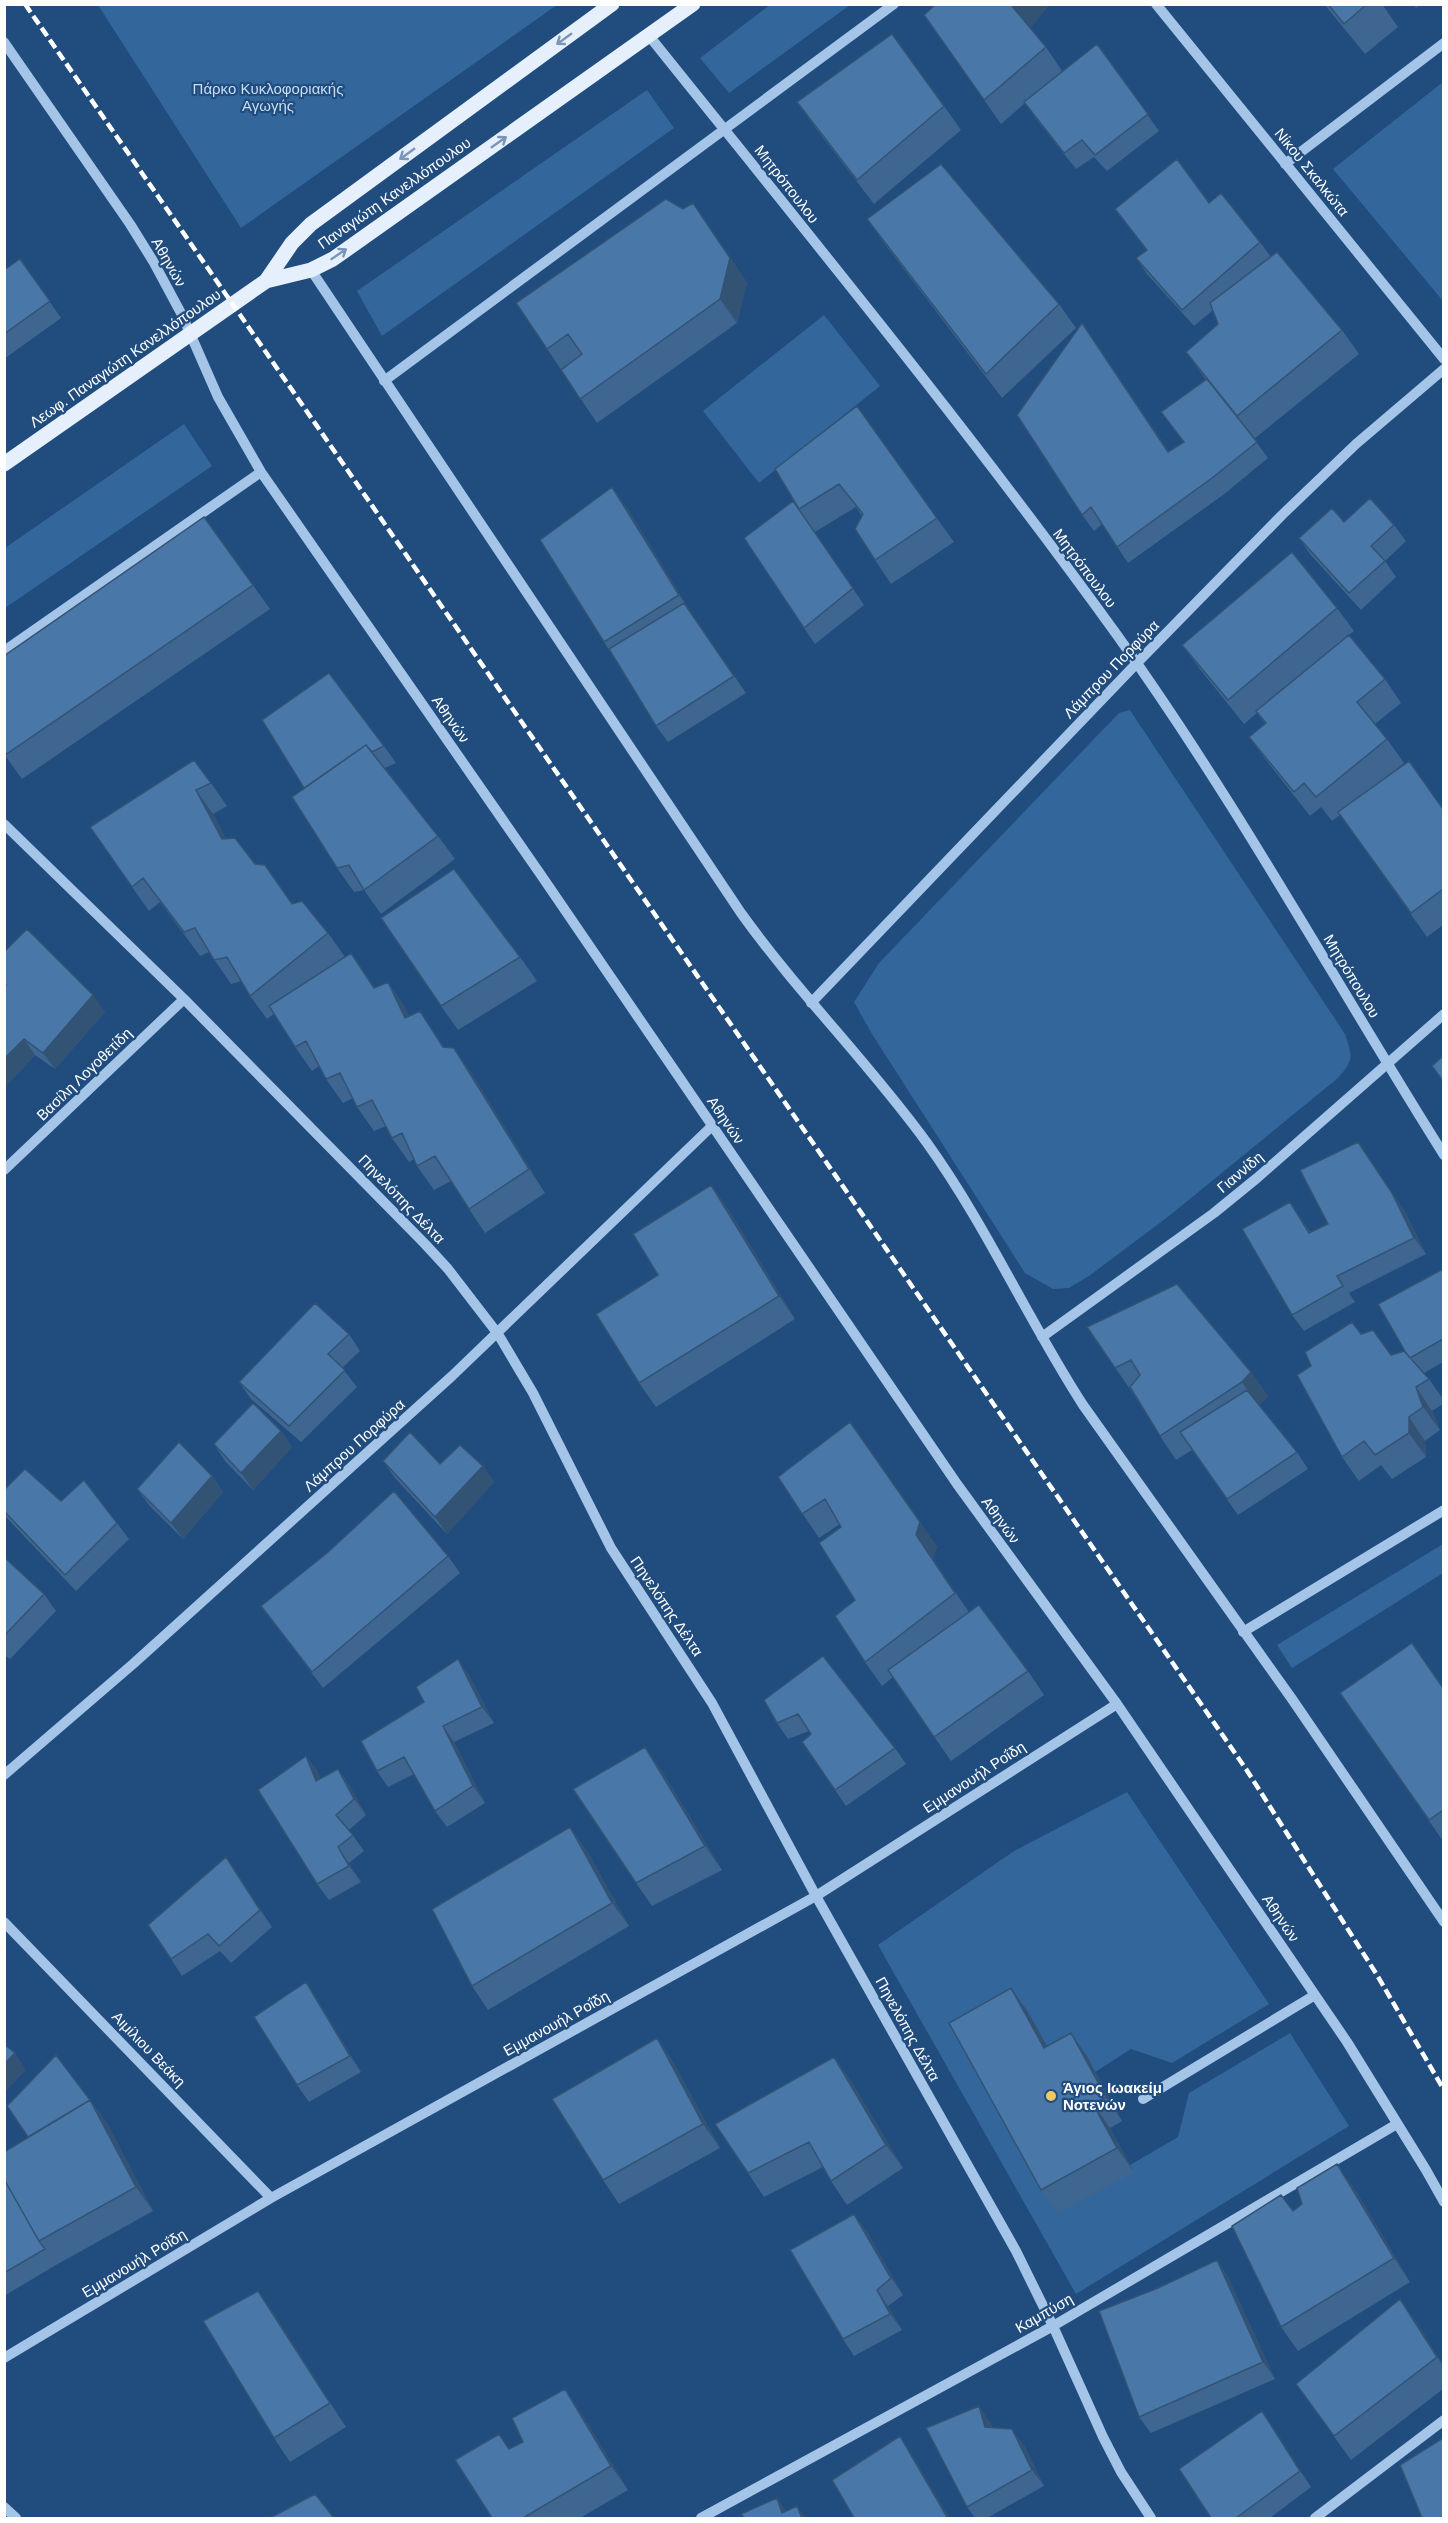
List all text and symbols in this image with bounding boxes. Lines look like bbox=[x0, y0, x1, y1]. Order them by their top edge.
one-way arrow bbox=[557, 33, 573, 45]
park label: Πάρκο Κυκλοφοριακής Αγωγής bbox=[193, 80, 343, 114]
street label: Νίκου Σκαλκώτα bbox=[1271, 125, 1353, 220]
street label: Παναγιώτη Κανελλόπουλου bbox=[314, 134, 474, 252]
one-way arrow bbox=[490, 136, 507, 148]
street label: Μητρόπουλου bbox=[751, 142, 823, 226]
one-way arrow bbox=[399, 148, 415, 160]
street label: Αθηνών bbox=[148, 235, 190, 289]
one-way arrow bbox=[331, 248, 347, 260]
street label: Λεωφ. Παναγιώτη Κανελλόπουλου bbox=[26, 285, 224, 431]
street label: Μητρόπουλου bbox=[1050, 525, 1120, 611]
street label: Λάμπρου Πορφύρα bbox=[1060, 616, 1162, 722]
street label: Αθηνών bbox=[429, 692, 473, 746]
street label: Μητρόπουλου bbox=[1321, 931, 1383, 1021]
street label: Βασίλη Λογοθετίδη bbox=[33, 1024, 135, 1124]
street label: Αθηνών bbox=[704, 1093, 748, 1147]
street label: Γιαννίδη bbox=[1214, 1148, 1266, 1196]
street label: Πηνελόπης Δέλτα bbox=[355, 1151, 449, 1247]
street label: Λάμπρου Πορφύρα bbox=[300, 1395, 408, 1495]
street label: Αθηνών bbox=[978, 1493, 1024, 1547]
street label: Πηνελόπης Δέλτα bbox=[627, 1553, 707, 1659]
street label: Εμμανουήλ Ροΐδη bbox=[920, 1738, 1028, 1816]
street label: Αθηνών bbox=[1259, 1891, 1303, 1945]
street label: Πηνελόπης Δέλτα bbox=[872, 1974, 944, 2084]
street label: Εμμανουήλ Ροΐδη bbox=[500, 1987, 612, 2059]
street label: Αιμίλιου Βεάκη bbox=[109, 2008, 189, 2090]
place label: Άγιος Ιωακείμ Νοτενών bbox=[1063, 2079, 1162, 2113]
marker: Άγιος Ιωακείμ Νοτενών bbox=[1044, 2089, 1058, 2103]
street label: Εμμανουήλ Ροΐδη bbox=[79, 2225, 189, 2301]
street label: Καμπύση bbox=[1012, 2290, 1076, 2336]

